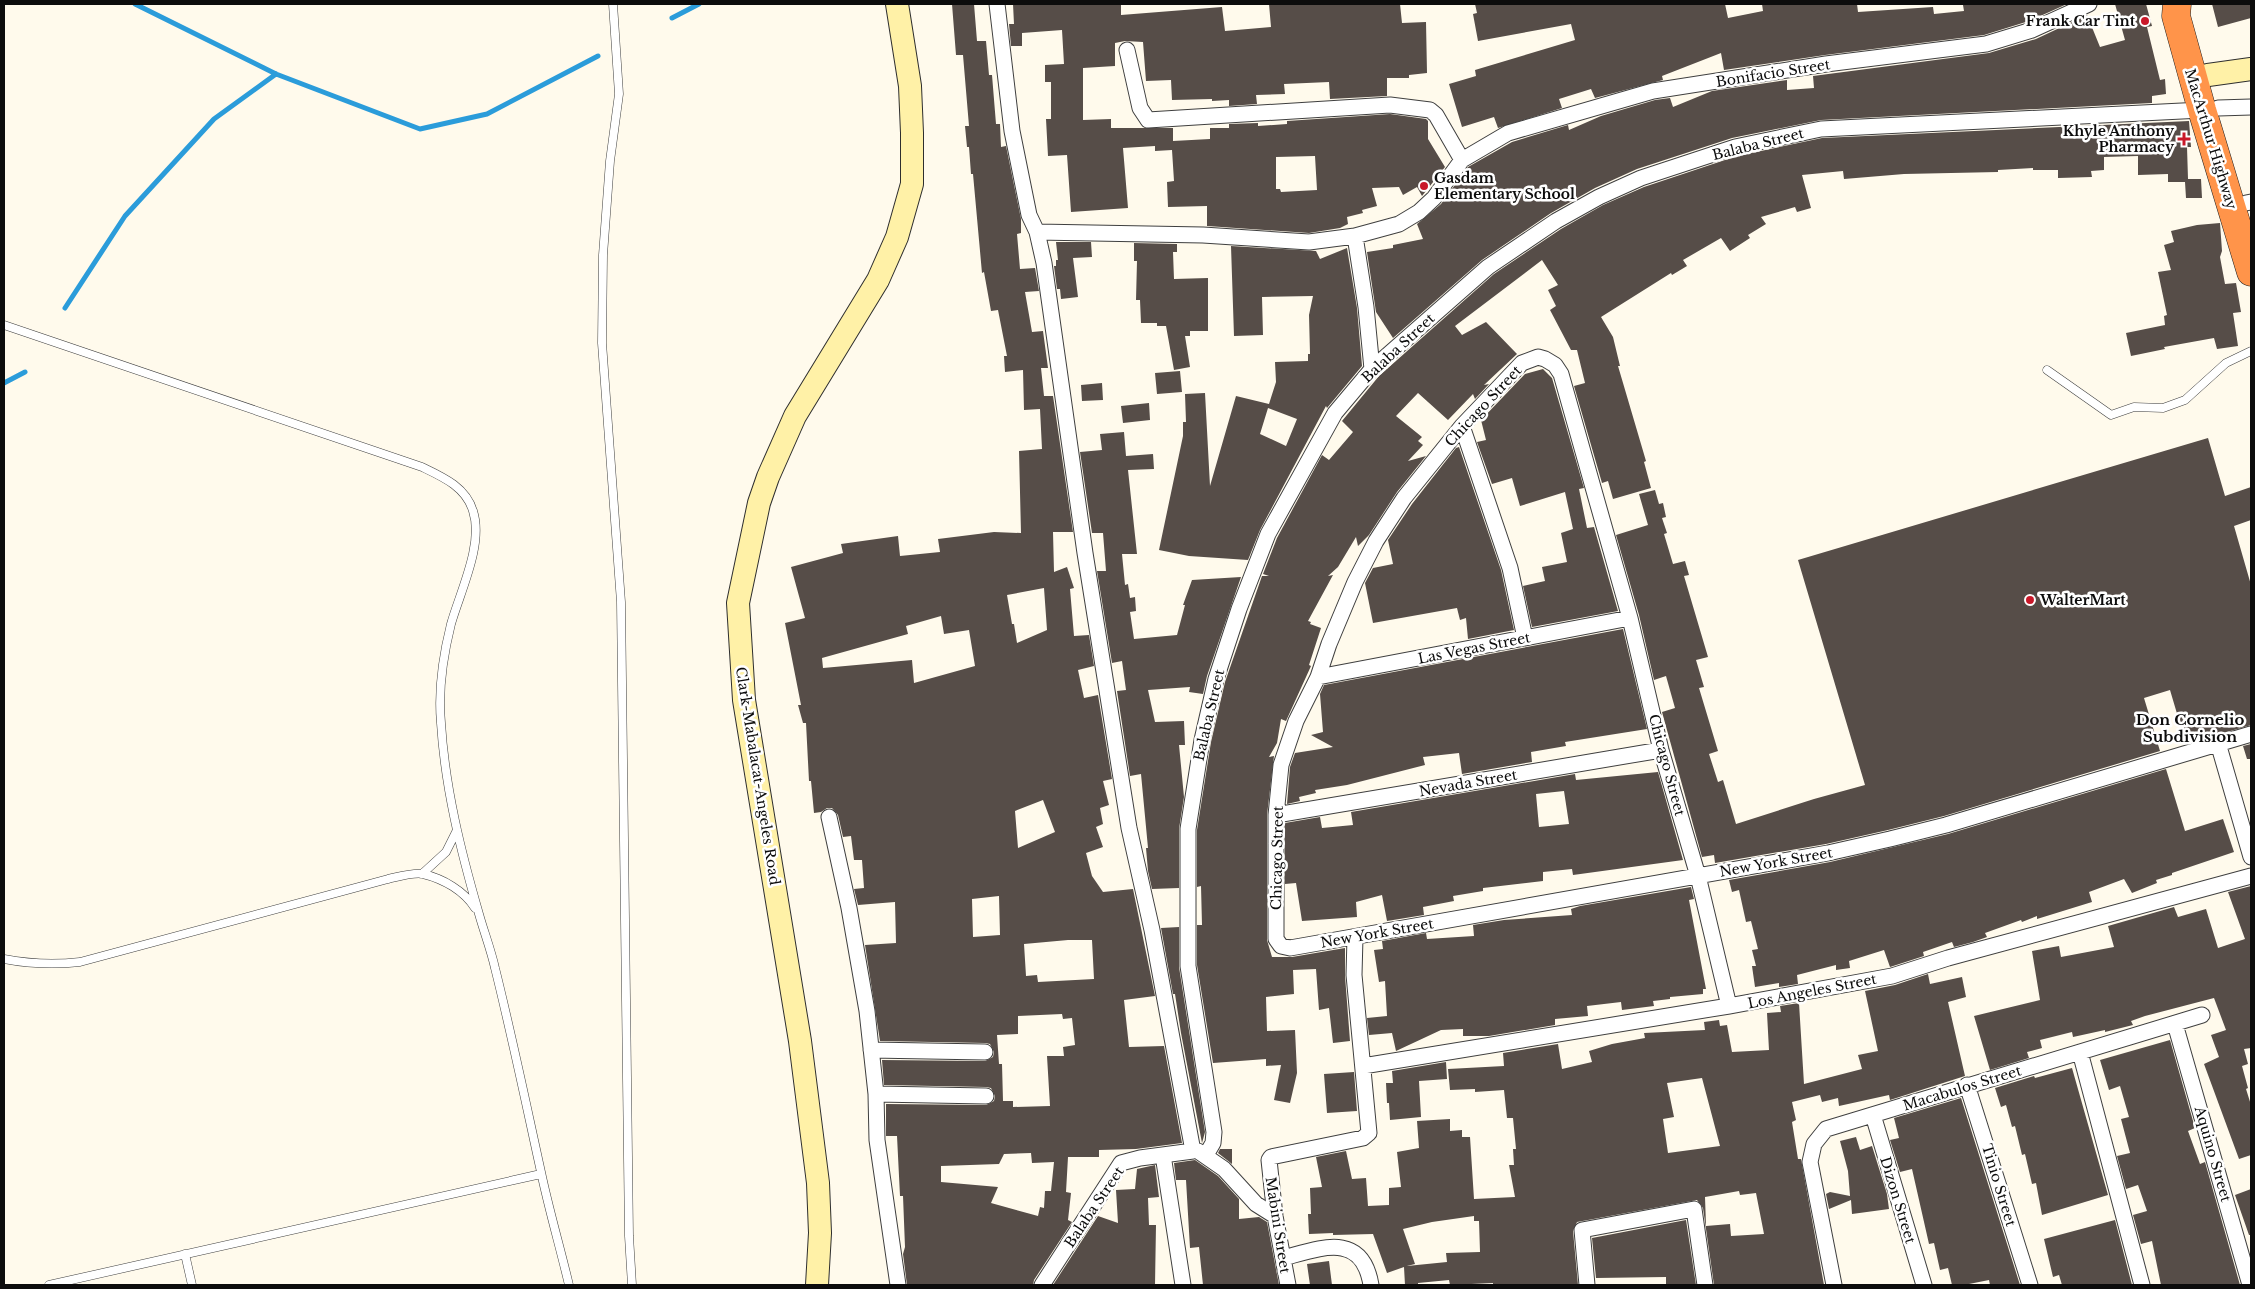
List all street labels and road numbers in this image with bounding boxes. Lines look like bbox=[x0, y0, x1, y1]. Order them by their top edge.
street label: Bonifacio Street bbox=[1715, 55, 1832, 91]
street label: MacArthur Highway bbox=[2181, 66, 2241, 212]
street label: Balaba Street bbox=[1710, 124, 1806, 164]
street label: Balaba Street bbox=[1358, 309, 1439, 387]
street label: Chicago Street bbox=[1441, 361, 1526, 450]
street label: Las Vegas Street bbox=[1416, 628, 1532, 668]
street label: Clark-Mabalacat-Angeles Road bbox=[732, 666, 784, 887]
street label: Balaba Street bbox=[1190, 667, 1228, 763]
street label: Chicago Street bbox=[1645, 712, 1689, 818]
street label: Nevada Street bbox=[1417, 765, 1519, 800]
street label: Chicago Street bbox=[1267, 805, 1287, 910]
street label: New York Street bbox=[1718, 843, 1835, 881]
street label: New York Street bbox=[1319, 914, 1436, 952]
street label: Los Angeles Street bbox=[1746, 970, 1879, 1012]
street label: Macabulos Street bbox=[1901, 1061, 2024, 1115]
street label: Aquino Street bbox=[2190, 1103, 2235, 1205]
street label: Tinio Street bbox=[1978, 1142, 2020, 1229]
street label: Dizon Street bbox=[1876, 1154, 1920, 1246]
street label: Balaba Street bbox=[1060, 1163, 1128, 1251]
street label: Mabini Street bbox=[1261, 1175, 1295, 1275]

